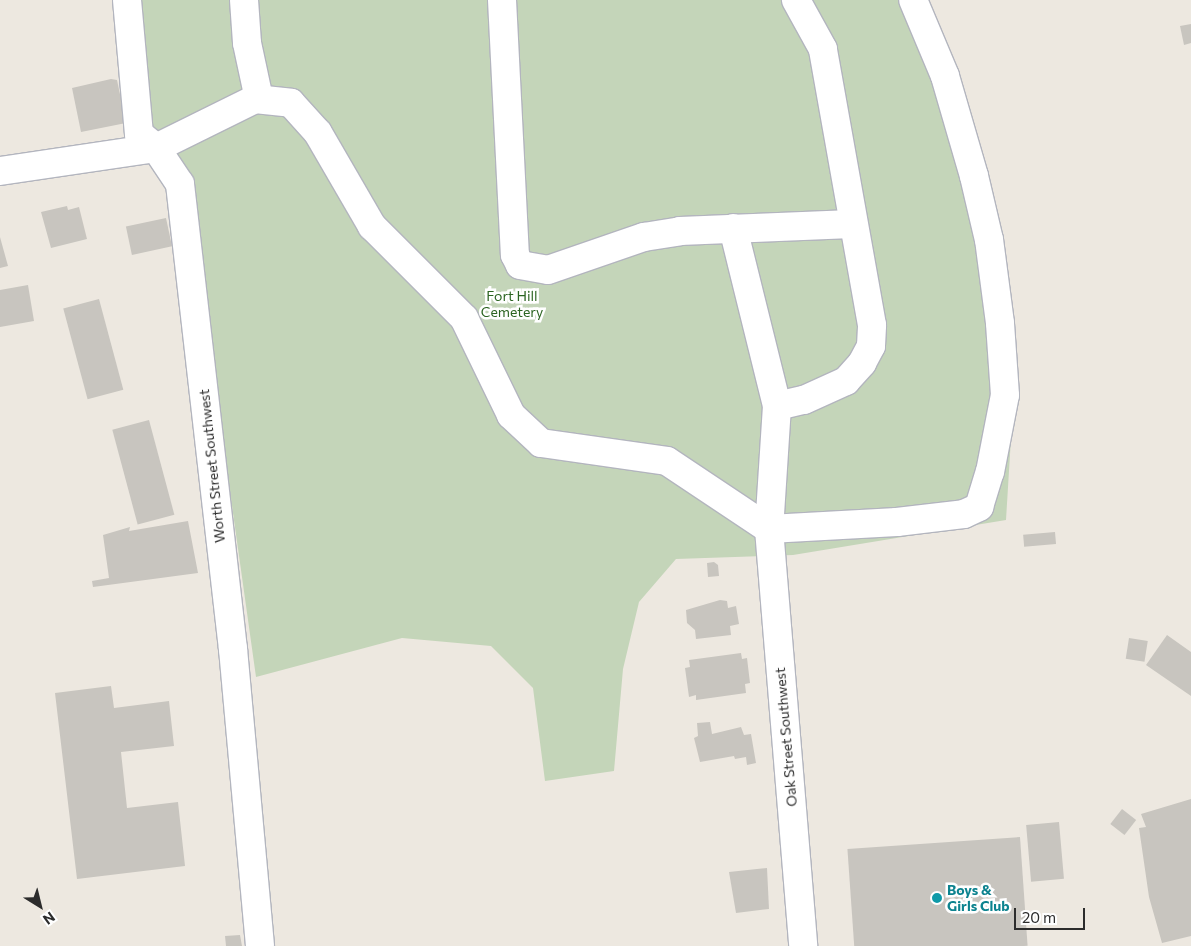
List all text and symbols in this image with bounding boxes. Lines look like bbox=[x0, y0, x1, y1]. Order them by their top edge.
park label: Fort Hill Cemetery bbox=[481, 288, 543, 321]
street label: Worth Street Southwest bbox=[196, 388, 228, 544]
street label: Oak Street Southwest bbox=[772, 667, 800, 807]
north arrow bbox=[15, 881, 65, 931]
place label: Boys & Girls Club bbox=[947, 882, 1010, 914]
marker: Boys & Girls Club bbox=[931, 892, 943, 904]
scale bar bbox=[1016, 898, 1087, 930]
text: 20 m bbox=[1022, 908, 1056, 926]
text: N bbox=[40, 909, 58, 929]

